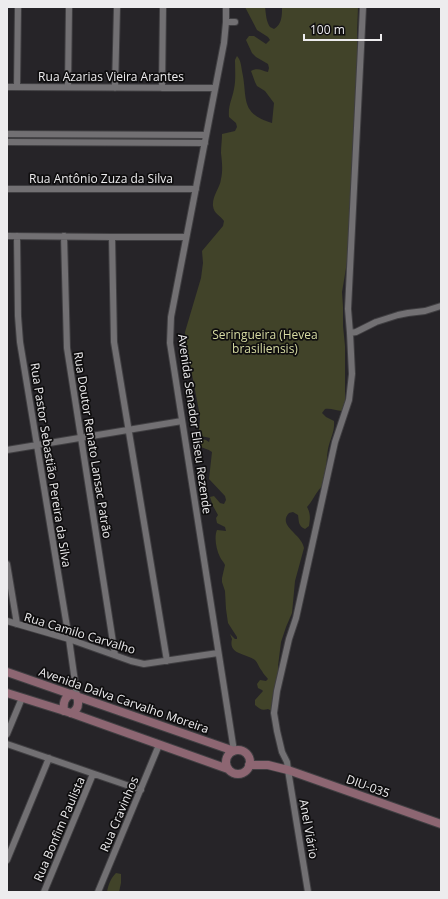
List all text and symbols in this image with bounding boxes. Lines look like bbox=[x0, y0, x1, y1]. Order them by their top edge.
scale bar bbox=[304, 16, 381, 42]
text: 100 m bbox=[310, 21, 345, 38]
street label: Rua Azarias Vieira Arantes bbox=[38, 68, 184, 85]
street label: Rua Antônio Zuza da Silva bbox=[29, 170, 173, 187]
park label: Seringueira (Hevea brasiliensis) bbox=[212, 326, 318, 357]
street label: Avenida Senador Eliseu Rezende bbox=[174, 333, 216, 515]
street label: Rua Doutor Renato Lansac Patrão bbox=[70, 351, 116, 539]
street label: Rua Pastor Sebastião Pereira da Silva bbox=[26, 362, 76, 568]
street label: Rua Camilo Carvalho bbox=[22, 608, 138, 658]
street label: Avenida Dalva Carvalho Moreira bbox=[37, 663, 211, 737]
street label: DIU-035 bbox=[344, 770, 392, 802]
street label: Rua Cravinhos bbox=[95, 773, 143, 854]
street label: Rua Bonfim Paulista bbox=[29, 774, 89, 884]
street label: Anel Viário bbox=[295, 798, 323, 860]

